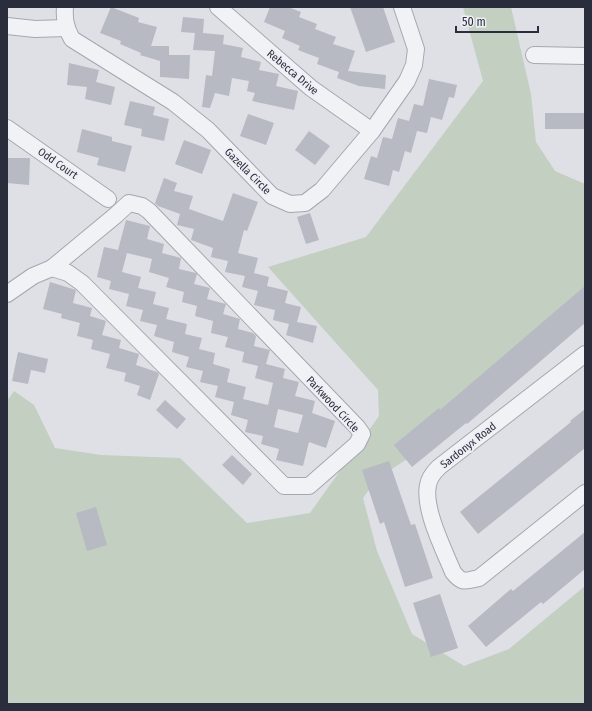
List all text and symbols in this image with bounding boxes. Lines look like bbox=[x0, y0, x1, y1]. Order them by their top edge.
scale bar bbox=[456, 8, 538, 34]
text: 50 m bbox=[462, 15, 486, 29]
street label: Rebecca Drive bbox=[264, 47, 321, 98]
street label: Odd Court bbox=[35, 145, 80, 182]
street label: Gazella Circle bbox=[222, 146, 273, 197]
street label: Parkwood Circle bbox=[303, 374, 362, 435]
street label: Sardonyx Road bbox=[438, 420, 499, 471]

